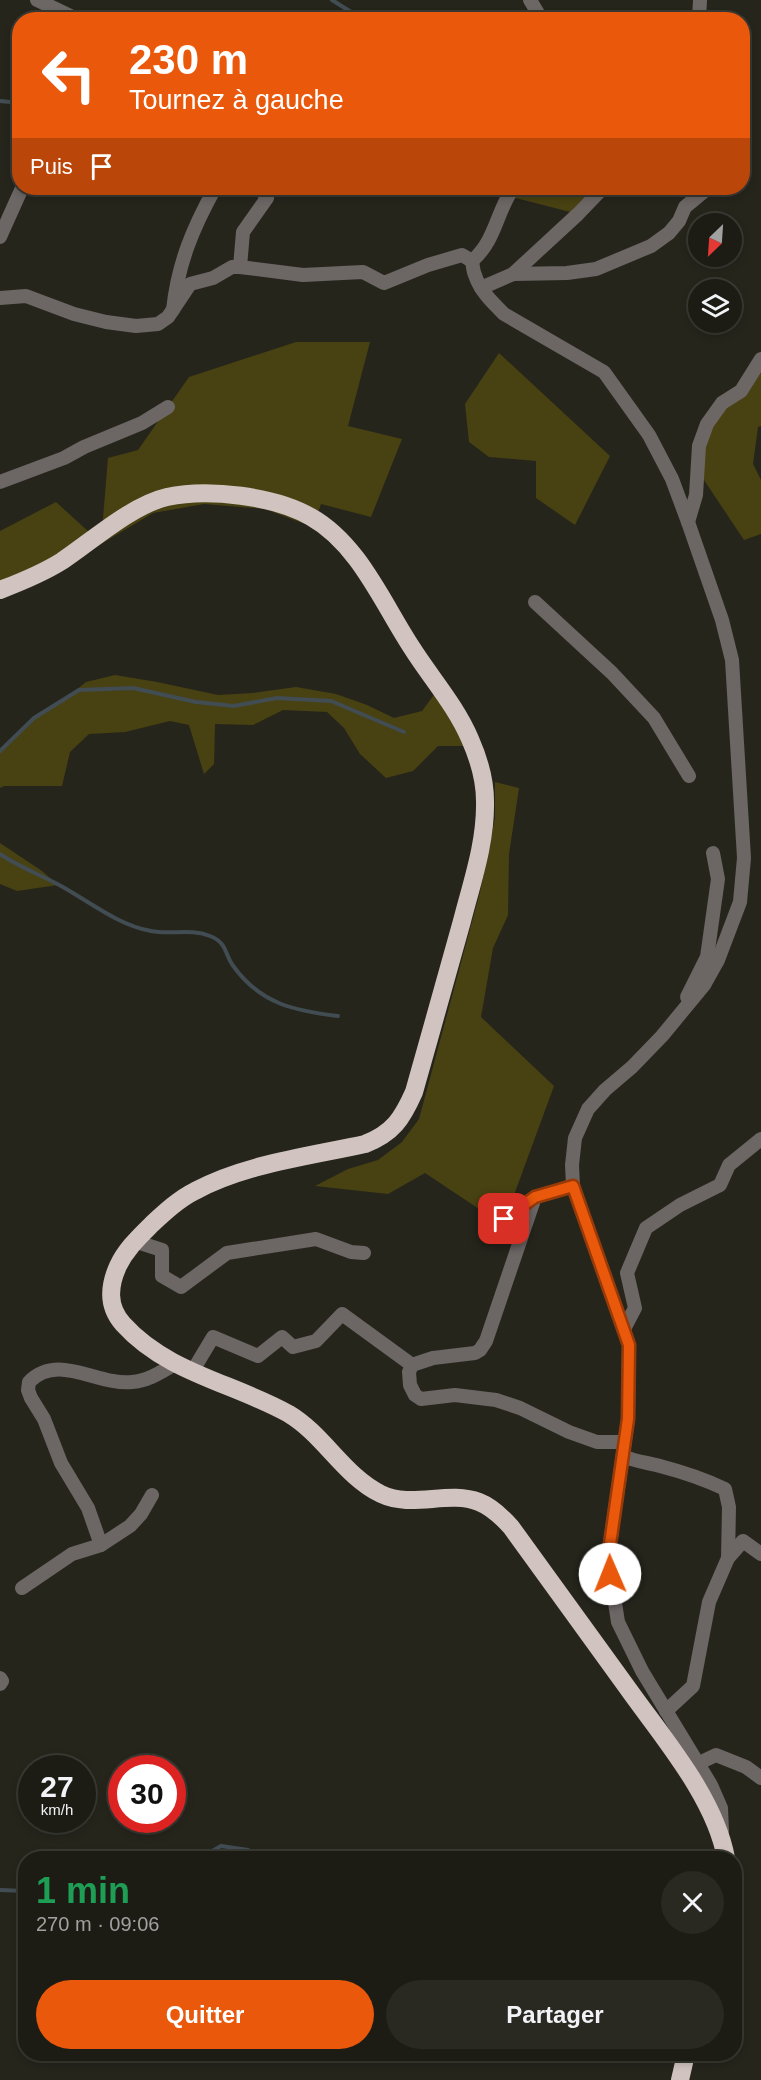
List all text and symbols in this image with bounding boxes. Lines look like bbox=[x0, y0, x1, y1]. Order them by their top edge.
icon: left bbox=[30, 36, 108, 114]
text: 230 m bbox=[129, 36, 248, 83]
text: Tournez à gauche bbox=[129, 85, 344, 115]
icon: arrive bbox=[85, 150, 118, 183]
text: Puis bbox=[30, 154, 73, 179]
north arrow bbox=[688, 213, 742, 267]
map controls bbox=[688, 213, 742, 333]
button: layers bbox=[688, 279, 742, 333]
pin bbox=[478, 1193, 529, 1244]
icon: arrive bbox=[487, 1202, 520, 1235]
position arrow bbox=[578, 1542, 642, 1606]
speed limit sign: 30 bbox=[108, 1755, 186, 1833]
text: 27 bbox=[40, 1770, 74, 1803]
text: km/h bbox=[41, 1801, 73, 1818]
text: 1 min bbox=[36, 1870, 130, 1911]
button: close bbox=[661, 1871, 724, 1934]
text: 270 m · 09:06 bbox=[36, 1913, 159, 1935]
button: Quitter bbox=[36, 1980, 374, 2049]
button: Partager bbox=[386, 1980, 724, 2049]

